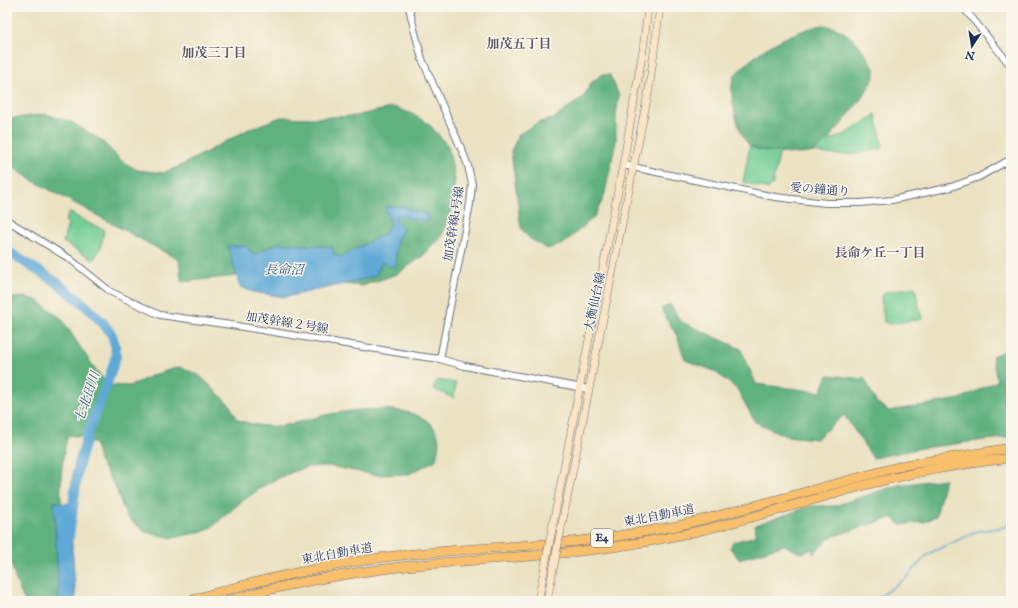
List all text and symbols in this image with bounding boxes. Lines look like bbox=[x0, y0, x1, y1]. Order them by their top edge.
north arrow bbox=[952, 26, 992, 66]
district label: 加茂五丁目 bbox=[486, 36, 552, 53]
district label: 加茂三丁目 bbox=[181, 45, 247, 62]
text: N bbox=[964, 47, 977, 63]
street label: 愛の鐘通り bbox=[790, 180, 850, 200]
street label: 加茂幹線1号線 bbox=[441, 185, 467, 263]
district label: 長命ケ丘一丁目 bbox=[834, 245, 926, 262]
water label: 長命沼 bbox=[264, 262, 305, 279]
street label: 大衡仙台線 bbox=[581, 271, 609, 333]
street label: 加茂幹線２号線 bbox=[244, 309, 330, 337]
water label: 七北田川 bbox=[71, 368, 105, 424]
street label: 東北自動車道 bbox=[622, 502, 696, 530]
road number: E4 bbox=[591, 529, 613, 547]
street label: 東北自動車道 bbox=[300, 540, 374, 568]

